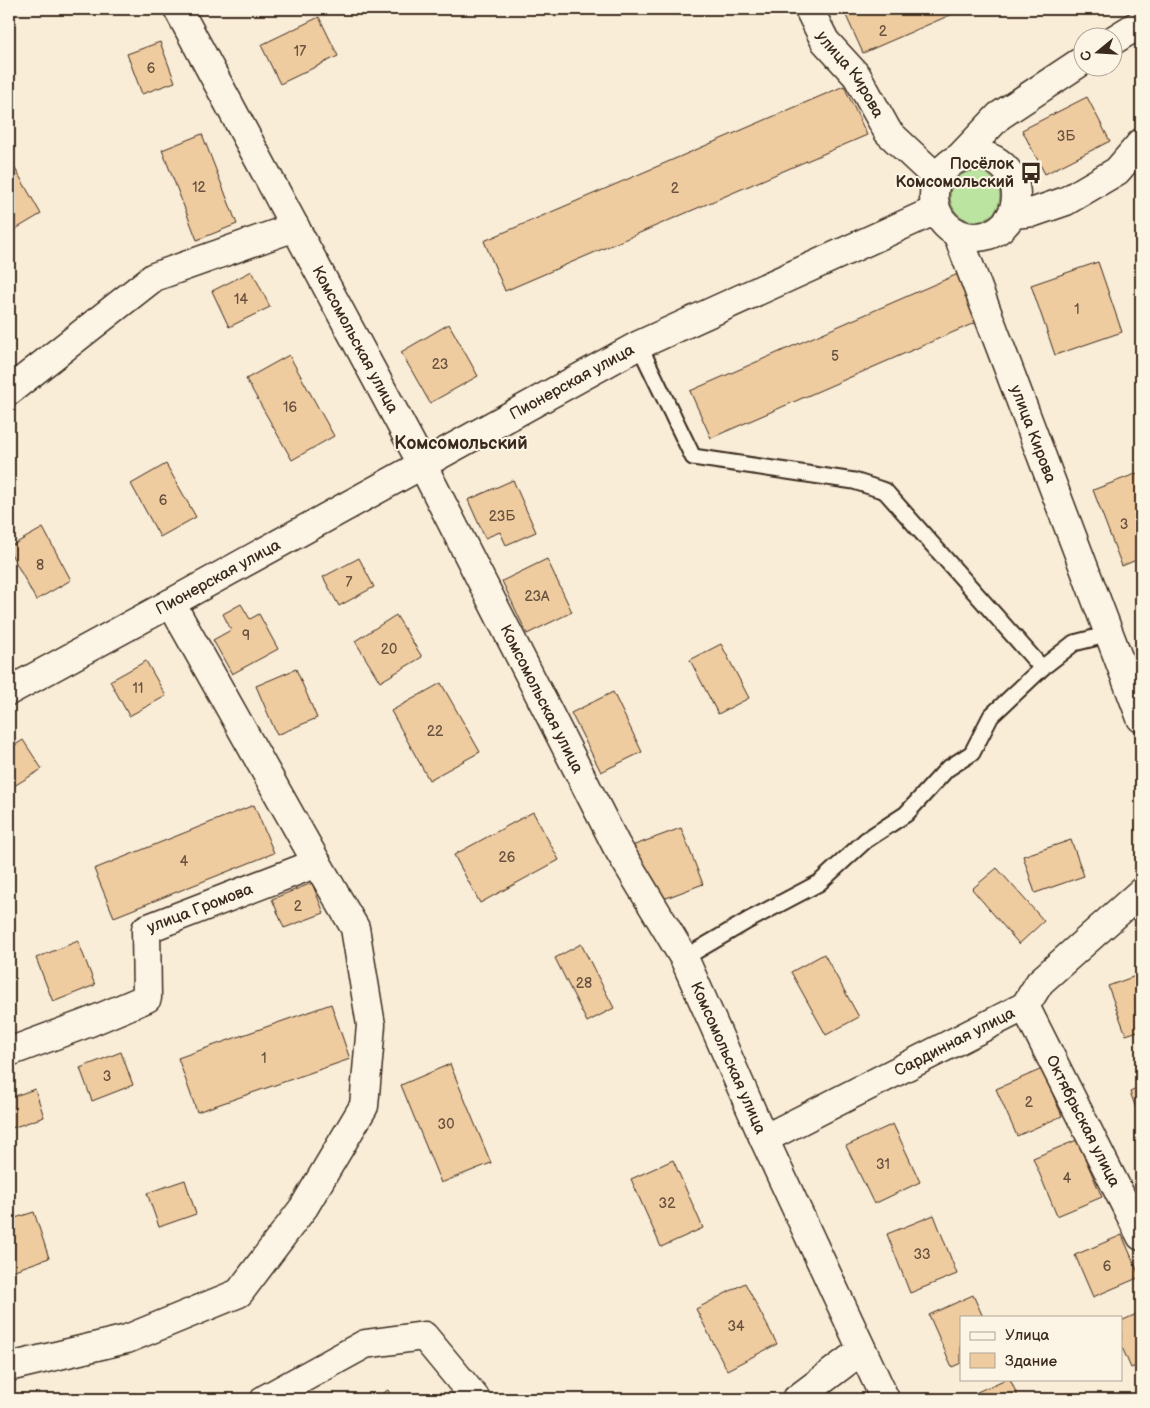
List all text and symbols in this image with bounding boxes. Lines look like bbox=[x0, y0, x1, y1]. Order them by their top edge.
house number: 2 bbox=[879, 23, 888, 40]
street label: улица Кирова bbox=[812, 28, 888, 122]
north arrow bbox=[1072, 28, 1122, 78]
house number: 17 bbox=[294, 43, 306, 60]
text: С bbox=[1076, 48, 1096, 63]
house number: 6 bbox=[147, 60, 156, 77]
house number: 3Б bbox=[1057, 128, 1075, 145]
place label: Посёлок Комсомольский bbox=[895, 155, 1014, 192]
bus stop icon: Посёлок Комсомольский bbox=[1018, 160, 1044, 186]
house number: 12 bbox=[192, 179, 207, 196]
house number: 2 bbox=[671, 180, 680, 197]
street label: Комсомольская улица bbox=[308, 263, 403, 417]
house number: 14 bbox=[234, 291, 248, 308]
house number: 1 bbox=[1074, 301, 1080, 318]
street label: Пионерская улица bbox=[506, 340, 638, 424]
house number: 5 bbox=[831, 348, 839, 365]
house number: 23 bbox=[432, 356, 448, 373]
street label: улица Кирова bbox=[1006, 382, 1061, 486]
house number: 16 bbox=[283, 399, 297, 416]
district label: Комсомольский bbox=[394, 433, 528, 454]
house number: 6 bbox=[159, 492, 168, 509]
house number: 23Б bbox=[489, 508, 515, 525]
house number: 3 bbox=[1120, 516, 1128, 533]
street label: Пионерская улица bbox=[152, 535, 284, 619]
house number: 8 bbox=[36, 557, 44, 574]
house number: 7 bbox=[346, 574, 353, 591]
house number: 23А bbox=[524, 588, 550, 605]
street label: Комсомольская улица bbox=[496, 621, 588, 777]
house number: 9 bbox=[242, 627, 250, 644]
house number: 20 bbox=[381, 641, 397, 658]
house number: 11 bbox=[133, 680, 143, 697]
house number: 22 bbox=[427, 723, 444, 740]
house number: 26 bbox=[499, 849, 516, 866]
house number: 4 bbox=[180, 853, 189, 870]
street label: улица Громова bbox=[144, 879, 256, 937]
house number: 2 bbox=[294, 898, 303, 915]
house number: 28 bbox=[576, 975, 592, 992]
street label: Комсомольская улица bbox=[686, 979, 770, 1137]
street label: Сардинная улица bbox=[891, 1003, 1019, 1080]
house number: 1 bbox=[261, 1050, 267, 1067]
street label: Октябрьская улица bbox=[1042, 1052, 1125, 1191]
house number: 3 bbox=[103, 1068, 111, 1085]
house number: 2 bbox=[1025, 1094, 1034, 1111]
house number: 30 bbox=[438, 1116, 454, 1133]
house number: 31 bbox=[876, 1156, 890, 1173]
house number: 4 bbox=[1063, 1170, 1072, 1187]
house number: 32 bbox=[659, 1195, 676, 1212]
house number: 33 bbox=[913, 1246, 931, 1263]
house number: 6 bbox=[1103, 1258, 1112, 1275]
legend bbox=[960, 1316, 1122, 1380]
house number: 34 bbox=[727, 1318, 745, 1335]
text: Улица bbox=[1005, 1326, 1050, 1345]
text: Здание bbox=[1005, 1352, 1057, 1371]

